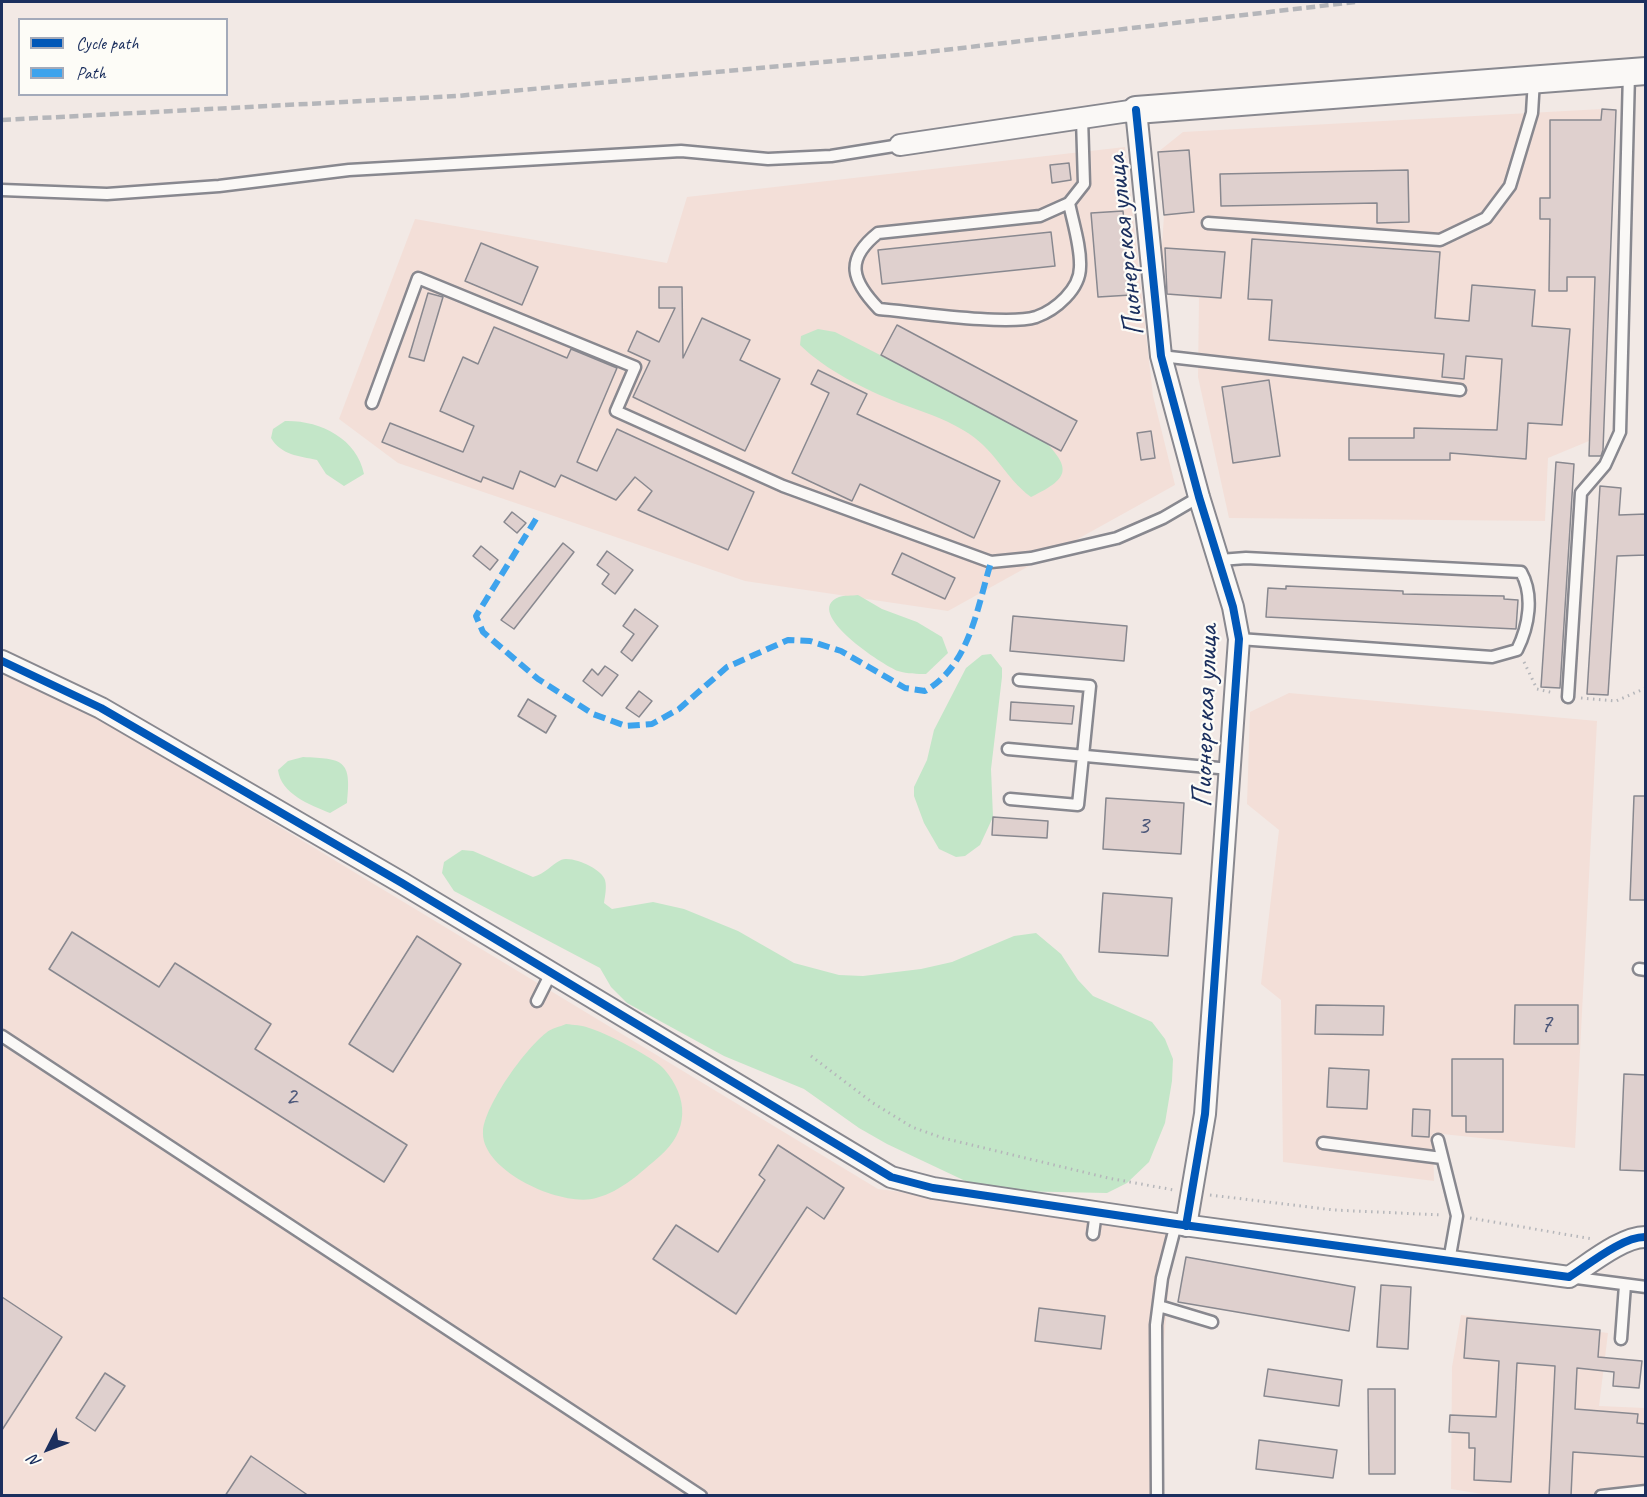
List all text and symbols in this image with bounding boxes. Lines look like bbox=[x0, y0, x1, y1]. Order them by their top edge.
legend bbox=[18, 18, 228, 96]
text: Cycle path bbox=[76, 32, 138, 54]
text: Path bbox=[76, 62, 106, 84]
street label: Пионерская улица bbox=[1099, 152, 1153, 338]
street label: Пионерская улица bbox=[1185, 624, 1227, 808]
house number: 3 bbox=[1137, 810, 1149, 842]
house number: 7 bbox=[1540, 1009, 1552, 1041]
house number: 2 bbox=[285, 1081, 297, 1113]
north arrow bbox=[18, 1419, 78, 1479]
text: N bbox=[24, 1451, 45, 1471]

